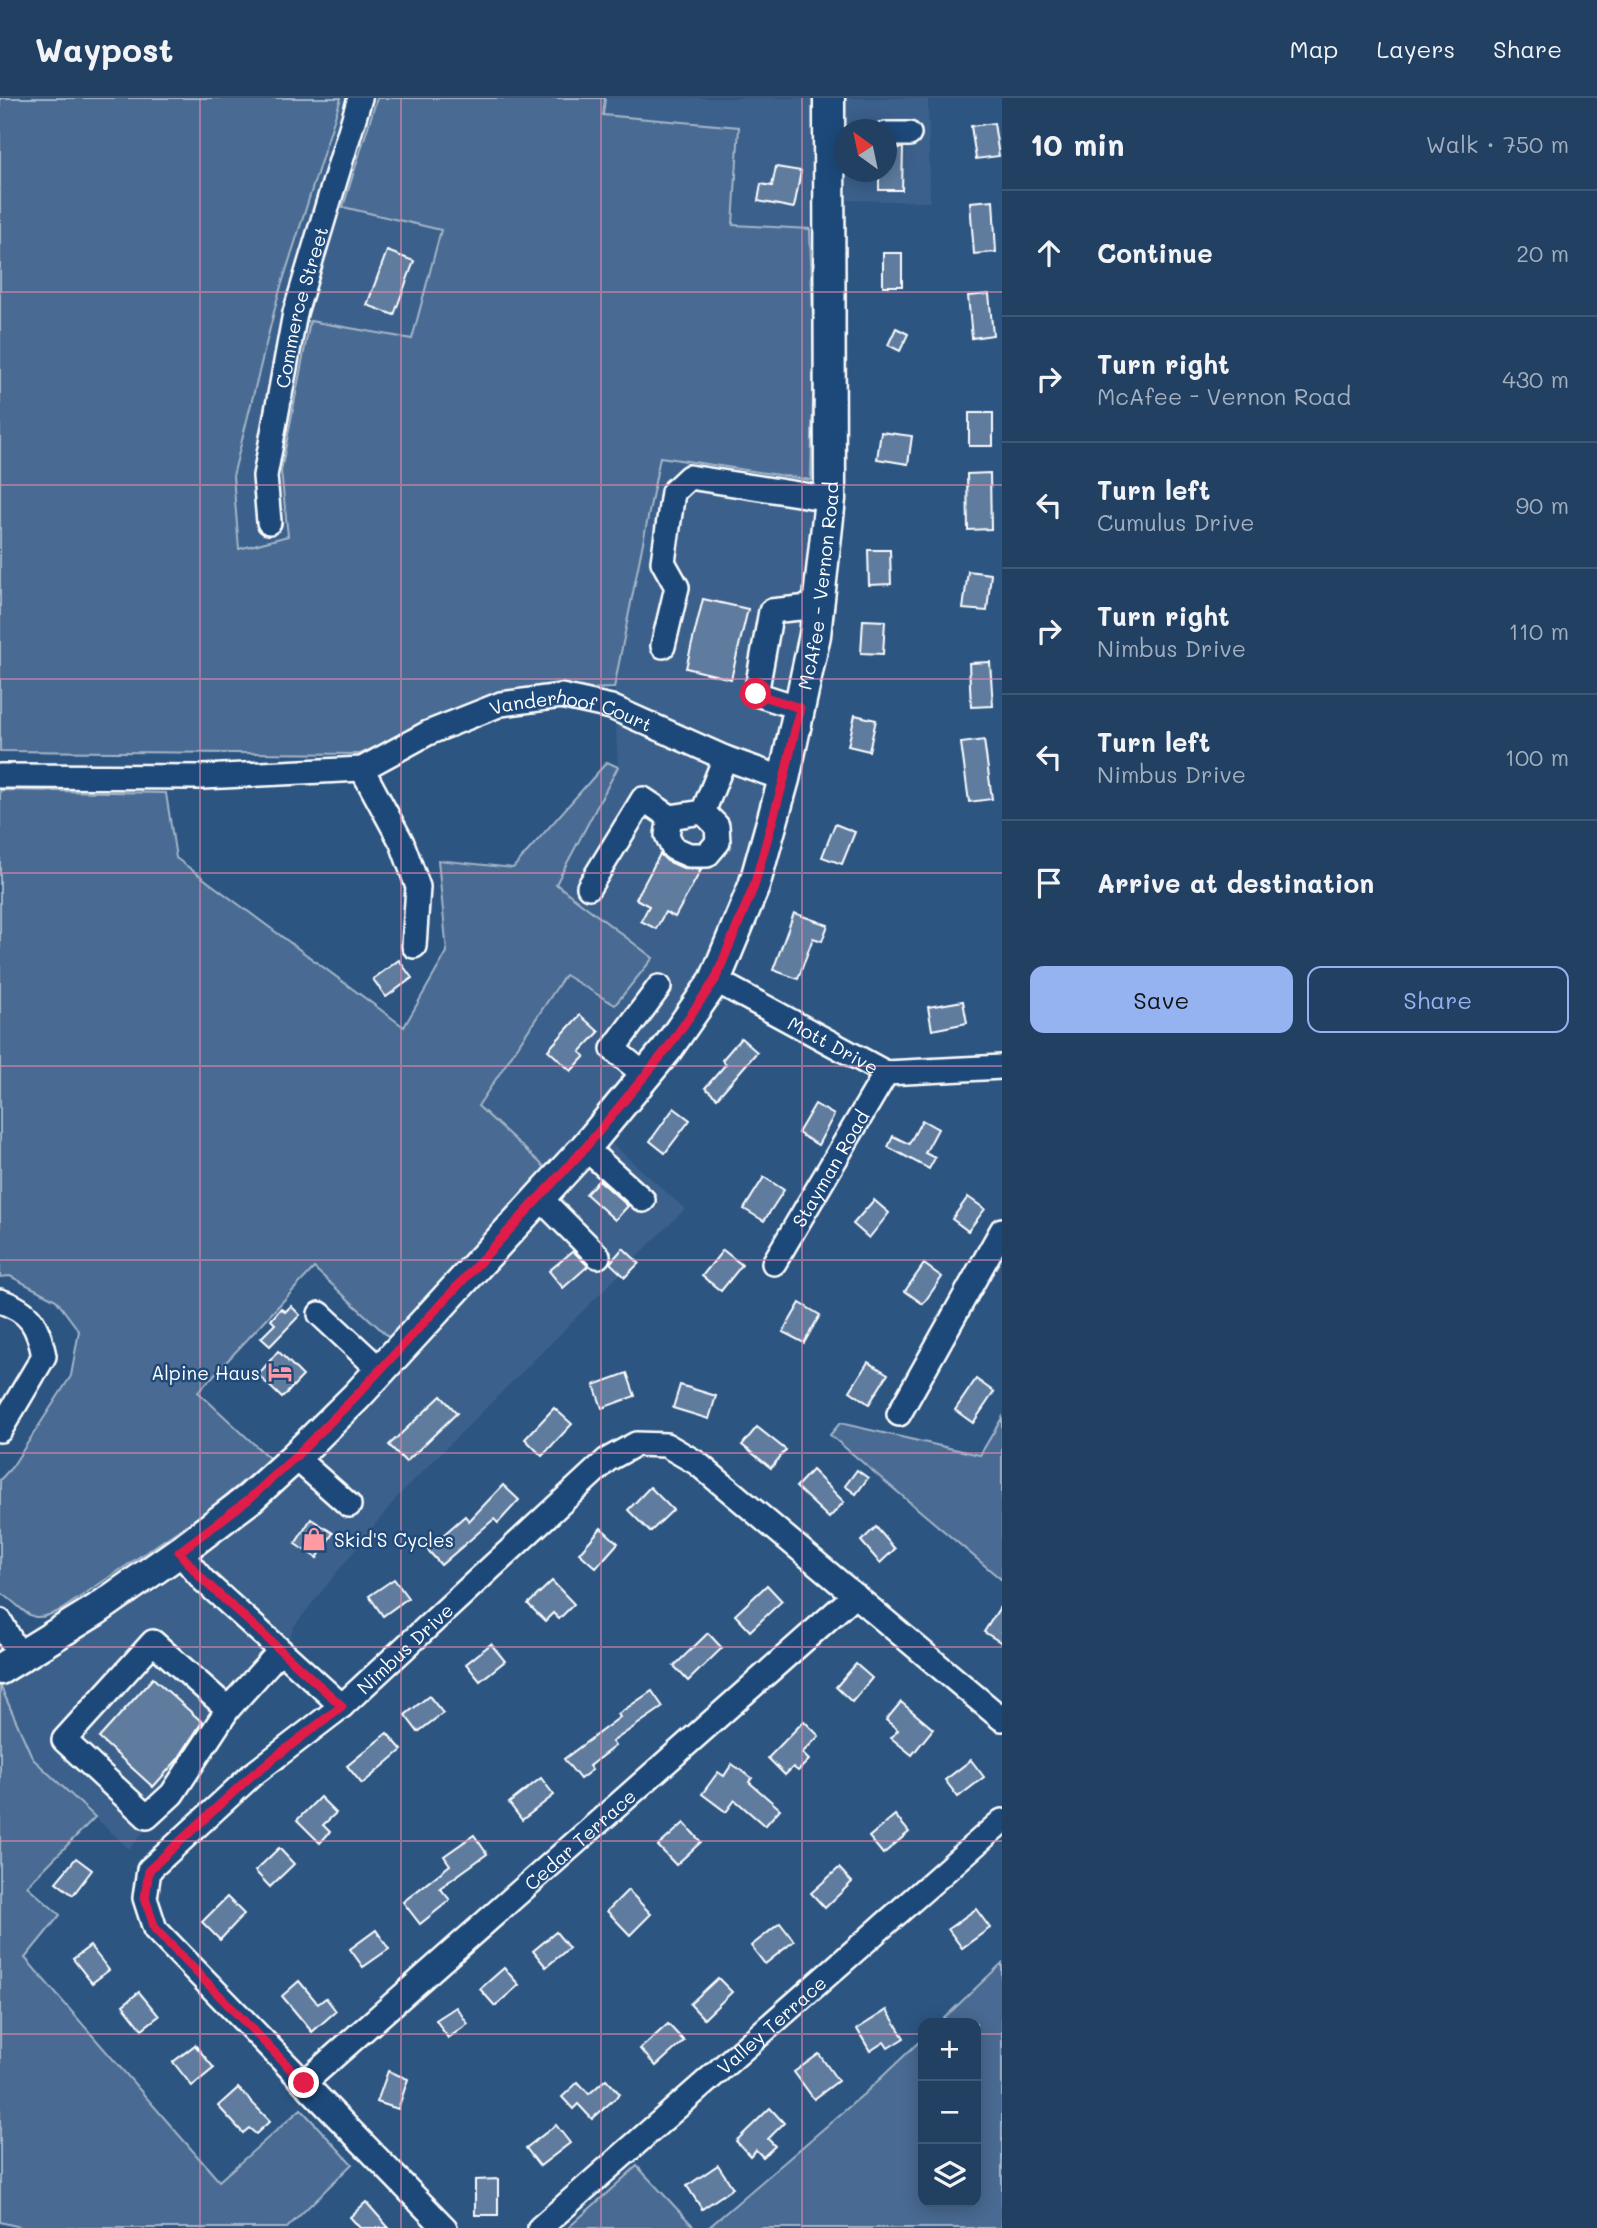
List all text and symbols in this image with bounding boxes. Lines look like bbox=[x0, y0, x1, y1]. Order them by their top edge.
text: Waypost bbox=[35, 27, 173, 70]
text: Map bbox=[1290, 33, 1338, 64]
text: Layers bbox=[1376, 33, 1455, 64]
text: Share bbox=[1493, 33, 1562, 64]
north arrow bbox=[834, 119, 897, 182]
text: 10 min bbox=[1030, 124, 1125, 164]
text: Walk · 750 m bbox=[1426, 129, 1569, 159]
street label: Commerce Street bbox=[269, 223, 333, 390]
icon: ahead bbox=[1030, 234, 1068, 272]
text: Continue bbox=[1097, 236, 1213, 270]
text: 20 m bbox=[1516, 238, 1569, 268]
text: Turn right bbox=[1097, 347, 1230, 381]
icon: right bbox=[1030, 360, 1068, 398]
text: 430 m bbox=[1502, 364, 1569, 394]
text: McAfee - Vernon Road bbox=[1097, 381, 1351, 411]
text: Turn left bbox=[1097, 473, 1210, 507]
street label: McAfee - Vernon Road bbox=[791, 481, 843, 692]
icon: left bbox=[1030, 486, 1068, 524]
text: 90 m bbox=[1516, 490, 1569, 520]
text: Cumulus Drive bbox=[1097, 507, 1255, 537]
text: Turn right bbox=[1097, 599, 1230, 633]
icon: right bbox=[1030, 612, 1068, 650]
text: 110 m bbox=[1509, 616, 1569, 646]
text: Nimbus Drive bbox=[1097, 633, 1246, 663]
route start bbox=[740, 678, 771, 709]
street label: Vanderhoof Court bbox=[485, 683, 657, 737]
text: Turn left bbox=[1097, 725, 1210, 759]
icon: left bbox=[1030, 738, 1068, 776]
text: 100 m bbox=[1505, 742, 1569, 772]
text: Nimbus Drive bbox=[1097, 759, 1246, 789]
icon: arrive bbox=[1030, 864, 1068, 902]
text: Arrive at destination bbox=[1097, 866, 1374, 900]
button: Save bbox=[1030, 966, 1293, 1033]
button: Share bbox=[1307, 966, 1569, 1033]
street label: Mott Drive bbox=[784, 1010, 883, 1079]
street label: Stayman Road bbox=[786, 1105, 874, 1231]
hotel icon: Alpine Haus bbox=[266, 1358, 294, 1386]
place label: Alpine Haus bbox=[151, 1360, 260, 1385]
shop icon: Skid'S Cycles bbox=[300, 1525, 328, 1553]
place label: Skid'S Cycles bbox=[334, 1527, 454, 1552]
street label: Nimbus Drive bbox=[351, 1597, 458, 1699]
street label: Cedar Terrace bbox=[518, 1783, 641, 1895]
street label: Valley Terrace bbox=[711, 1970, 831, 2079]
map controls bbox=[918, 2018, 981, 2207]
button: + bbox=[918, 2018, 981, 2081]
route end bbox=[288, 2067, 319, 2098]
button: − bbox=[918, 2081, 981, 2144]
button: layers bbox=[918, 2144, 981, 2207]

